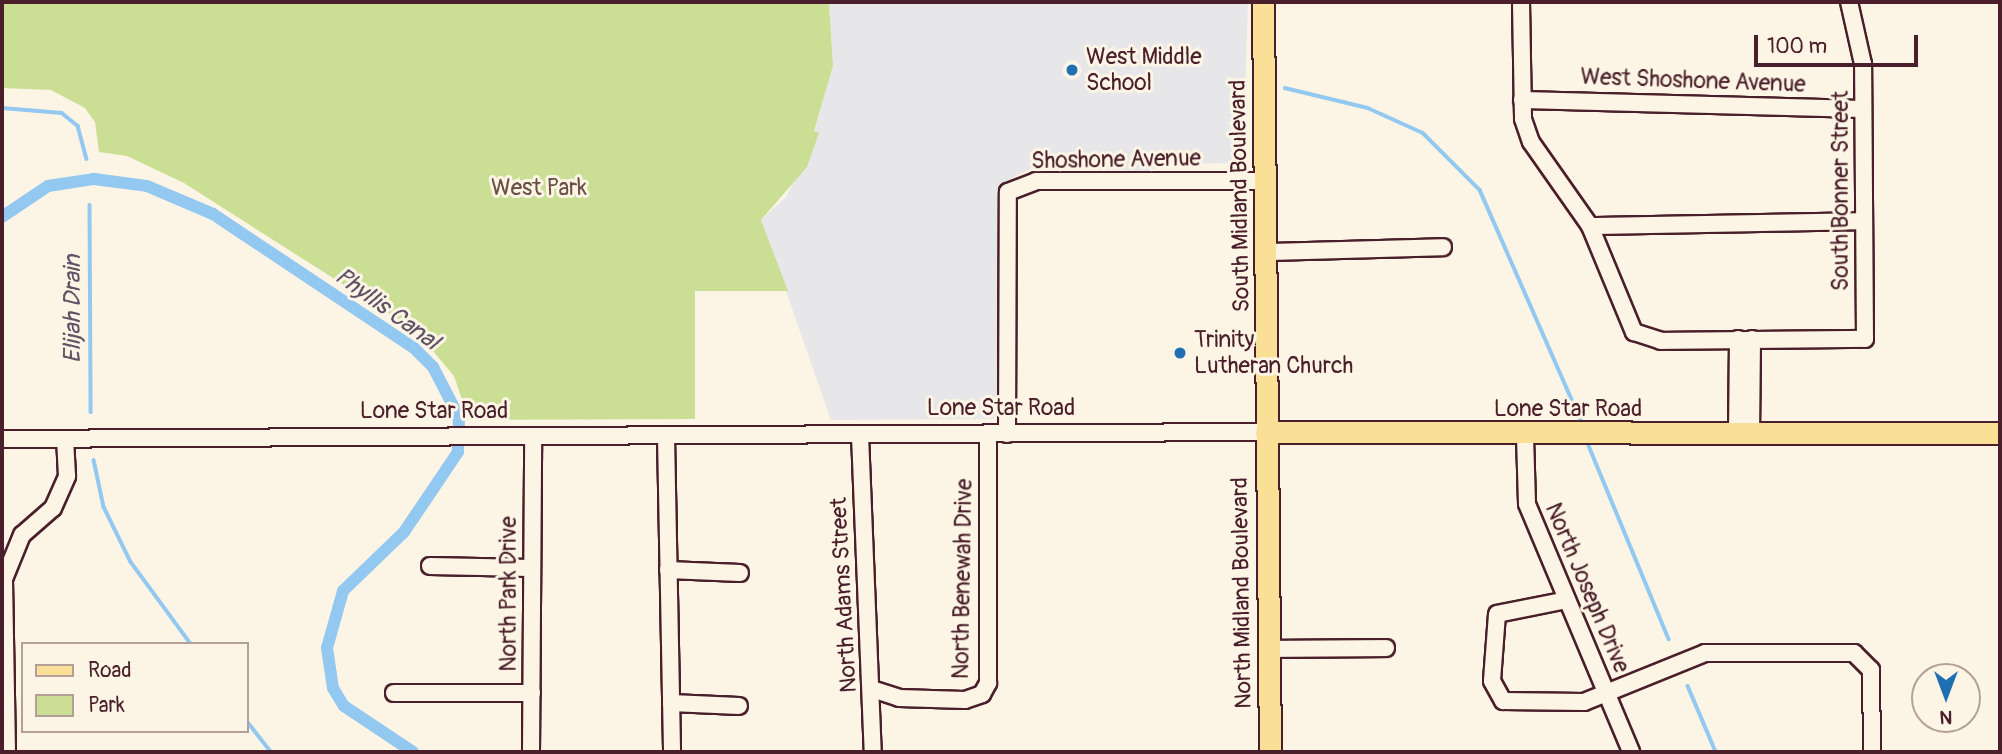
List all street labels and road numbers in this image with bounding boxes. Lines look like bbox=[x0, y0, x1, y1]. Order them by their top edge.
street label: West Shoshone Avenue bbox=[1580, 63, 1806, 99]
street label: South Midland Boulevard bbox=[1224, 79, 1256, 313]
street label: South Bonner Street bbox=[1827, 91, 1855, 291]
street label: Shoshone Avenue bbox=[1031, 145, 1201, 175]
street label: Lone Star Road bbox=[927, 394, 1075, 422]
street label: Lone Star Road bbox=[1494, 395, 1642, 423]
street label: Lone Star Road bbox=[360, 397, 508, 425]
street label: North Midland Boulevard bbox=[1226, 477, 1258, 709]
street label: North Benewah Drive bbox=[947, 479, 979, 679]
street label: North Adams Street bbox=[825, 497, 863, 693]
street label: North Joseph Drive bbox=[1539, 499, 1635, 677]
street label: North Park Drive bbox=[495, 516, 523, 672]

